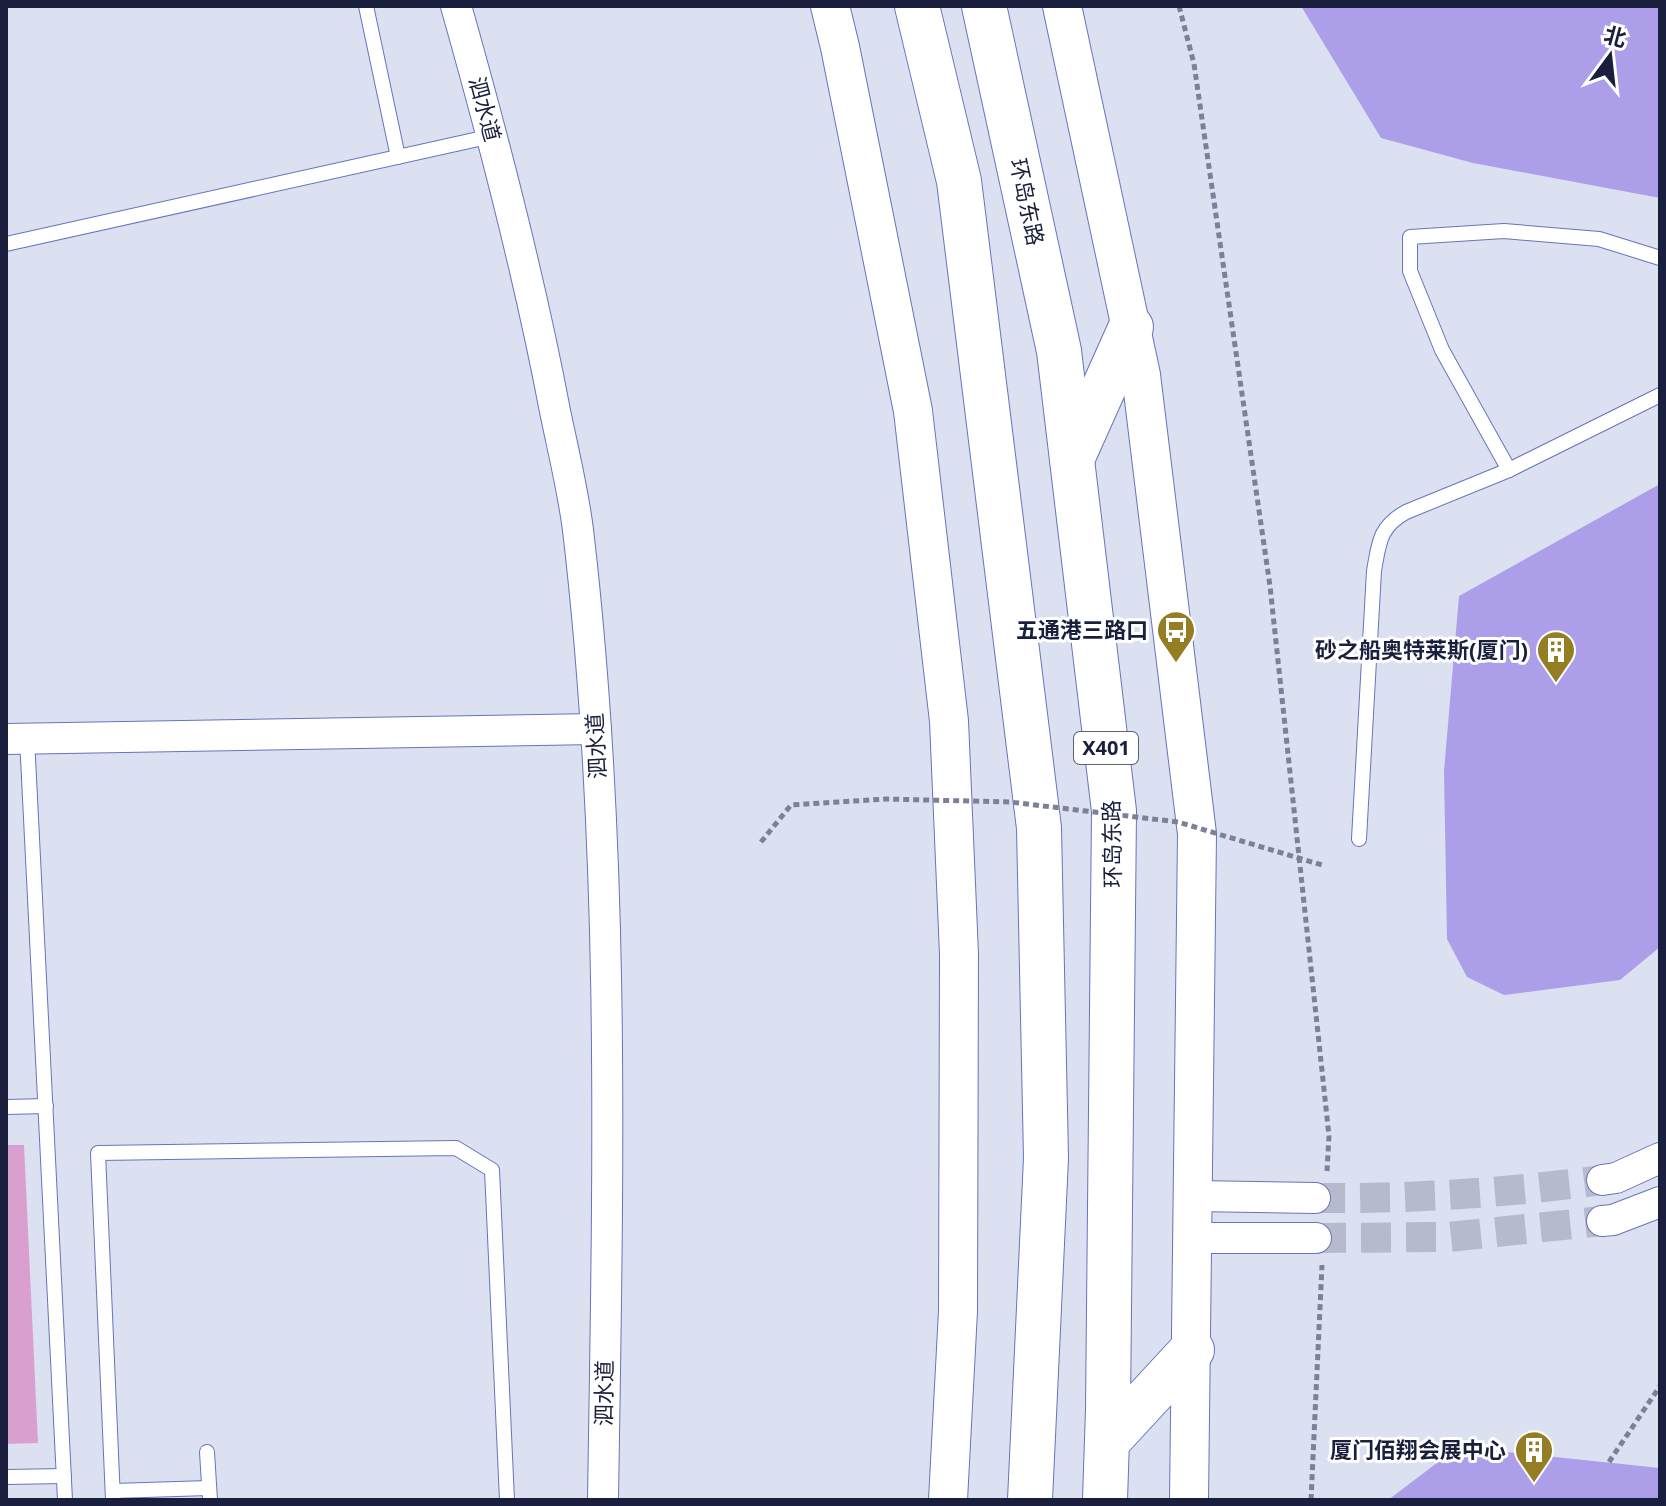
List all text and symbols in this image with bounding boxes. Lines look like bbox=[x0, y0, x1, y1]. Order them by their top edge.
north arrow bbox=[1570, 16, 1650, 96]
text: 北 bbox=[1601, 18, 1630, 53]
street label: 泗水道 bbox=[463, 73, 509, 145]
street label: 环岛东路 bbox=[1004, 156, 1052, 248]
bus stop icon: 五通港三路口 bbox=[1155, 609, 1197, 664]
place label: 五通港三路口 bbox=[1016, 614, 1148, 644]
building icon: 砂之船奥特莱斯(厦门) bbox=[1535, 629, 1577, 684]
place label: 砂之船奥特莱斯(厦门) bbox=[1315, 634, 1528, 664]
street label: 泗水道 bbox=[578, 712, 612, 780]
road number: X401 bbox=[1074, 732, 1138, 764]
street label: 环岛东路 bbox=[1095, 800, 1127, 888]
street label: 泗水道 bbox=[587, 1360, 619, 1426]
building icon: 厦门佰翔会展中心 bbox=[1513, 1429, 1555, 1484]
place label: 厦门佰翔会展中心 bbox=[1330, 1434, 1506, 1464]

